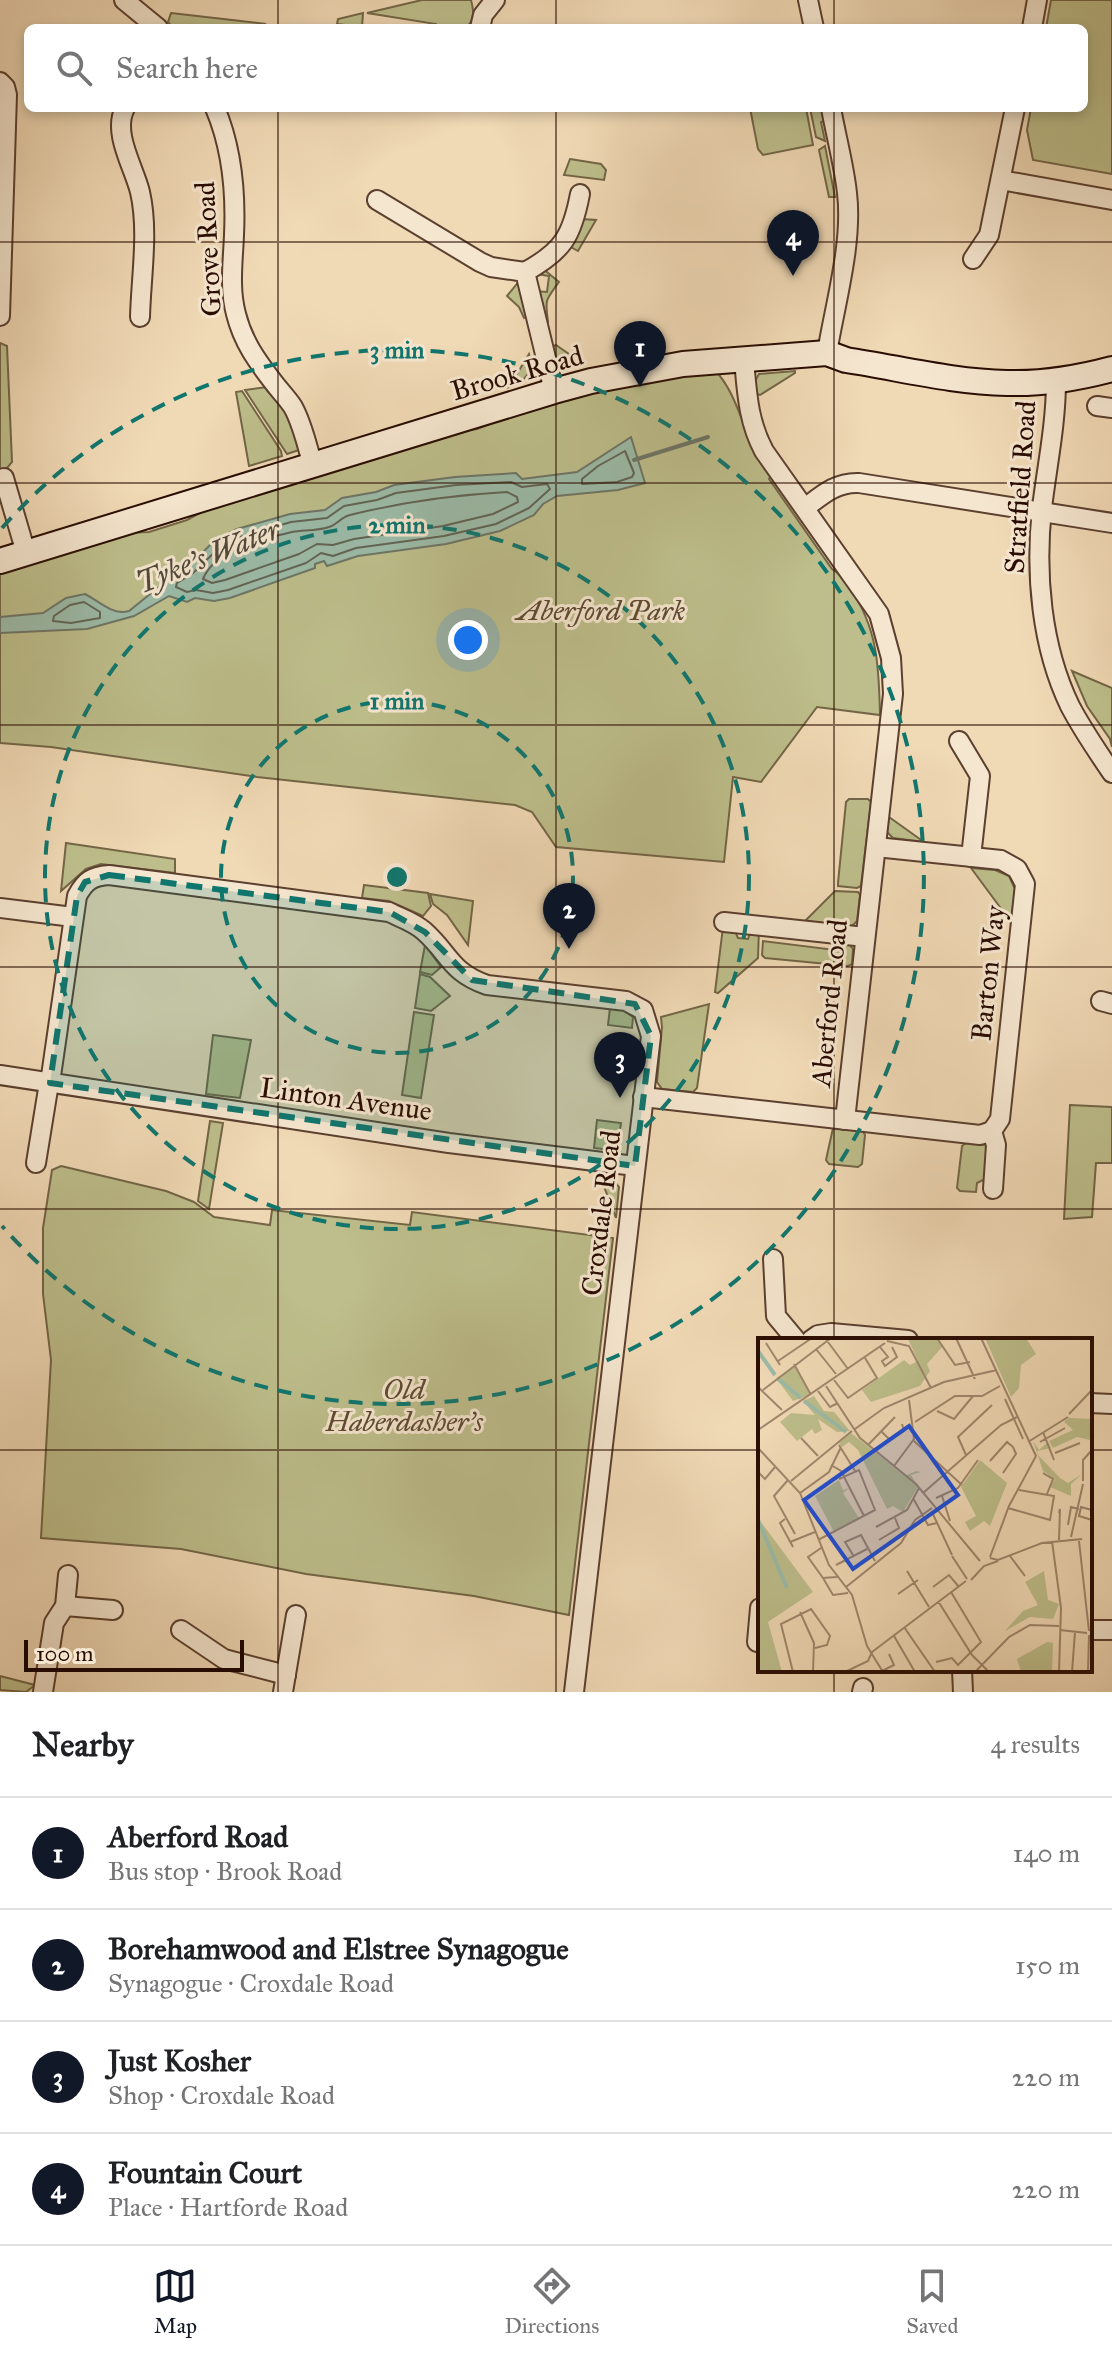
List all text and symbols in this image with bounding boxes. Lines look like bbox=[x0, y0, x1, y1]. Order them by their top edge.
search box bbox=[24, 24, 1088, 112]
icon: search bbox=[52, 46, 96, 90]
text: Search here bbox=[116, 50, 258, 86]
street label: Grove Road bbox=[187, 180, 229, 318]
pin: 4 bbox=[767, 210, 819, 276]
pin: 1 bbox=[614, 321, 666, 387]
text: 3 min bbox=[370, 335, 424, 365]
street label: Brook Road bbox=[447, 337, 587, 409]
street label: Stratfield Road bbox=[996, 399, 1044, 575]
water label: Tyke's Water bbox=[131, 510, 287, 601]
text: 2 min bbox=[369, 510, 425, 540]
park label: Aberford Park bbox=[514, 593, 686, 628]
your location bbox=[448, 620, 488, 660]
text: 1 min bbox=[370, 686, 424, 716]
centre of rings bbox=[383, 863, 411, 891]
pin: 2 bbox=[543, 883, 595, 949]
street label: Barton Way bbox=[963, 903, 1013, 1043]
street label: Aberford Road bbox=[803, 918, 855, 1089]
pin: 3 bbox=[594, 1032, 646, 1098]
street label: Linton Avenue bbox=[258, 1070, 434, 1128]
street label: Croxdale Road bbox=[573, 1128, 629, 1298]
inset map bbox=[758, 1338, 1092, 1672]
park label: Old Haberdasher's bbox=[324, 1372, 484, 1439]
scale bar bbox=[24, 1636, 244, 1672]
text: 100 m bbox=[36, 1640, 93, 1667]
text: Nearby bbox=[32, 1724, 134, 1765]
text: 4 results bbox=[991, 1728, 1080, 1760]
text: Aberford Road bbox=[108, 1819, 288, 1855]
text: 1 bbox=[53, 1837, 63, 1869]
text: 140 m bbox=[1013, 1837, 1080, 1869]
text: Bus stop · Brook Road bbox=[108, 1855, 342, 1887]
text: Borehamwood and Elstree Synagogue bbox=[108, 1931, 569, 1967]
text: 2 bbox=[52, 1949, 64, 1981]
text: 150 m bbox=[1015, 1949, 1080, 1981]
text: Synagogue · Croxdale Road bbox=[108, 1967, 394, 1999]
text: Just Kosher bbox=[108, 2043, 251, 2079]
text: 3 bbox=[53, 2061, 63, 2093]
text: 220 m bbox=[1012, 2061, 1080, 2093]
text: Shop · Croxdale Road bbox=[108, 2079, 335, 2111]
text: Fountain Court bbox=[108, 2155, 302, 2191]
text: 4 bbox=[51, 2173, 65, 2205]
text: 220 m bbox=[1012, 2173, 1080, 2205]
text: Place · Hartforde Road bbox=[108, 2191, 348, 2223]
tab: Map bbox=[153, 2264, 197, 2339]
tab: Directions bbox=[504, 2264, 599, 2339]
tab: Saved bbox=[906, 2264, 958, 2339]

